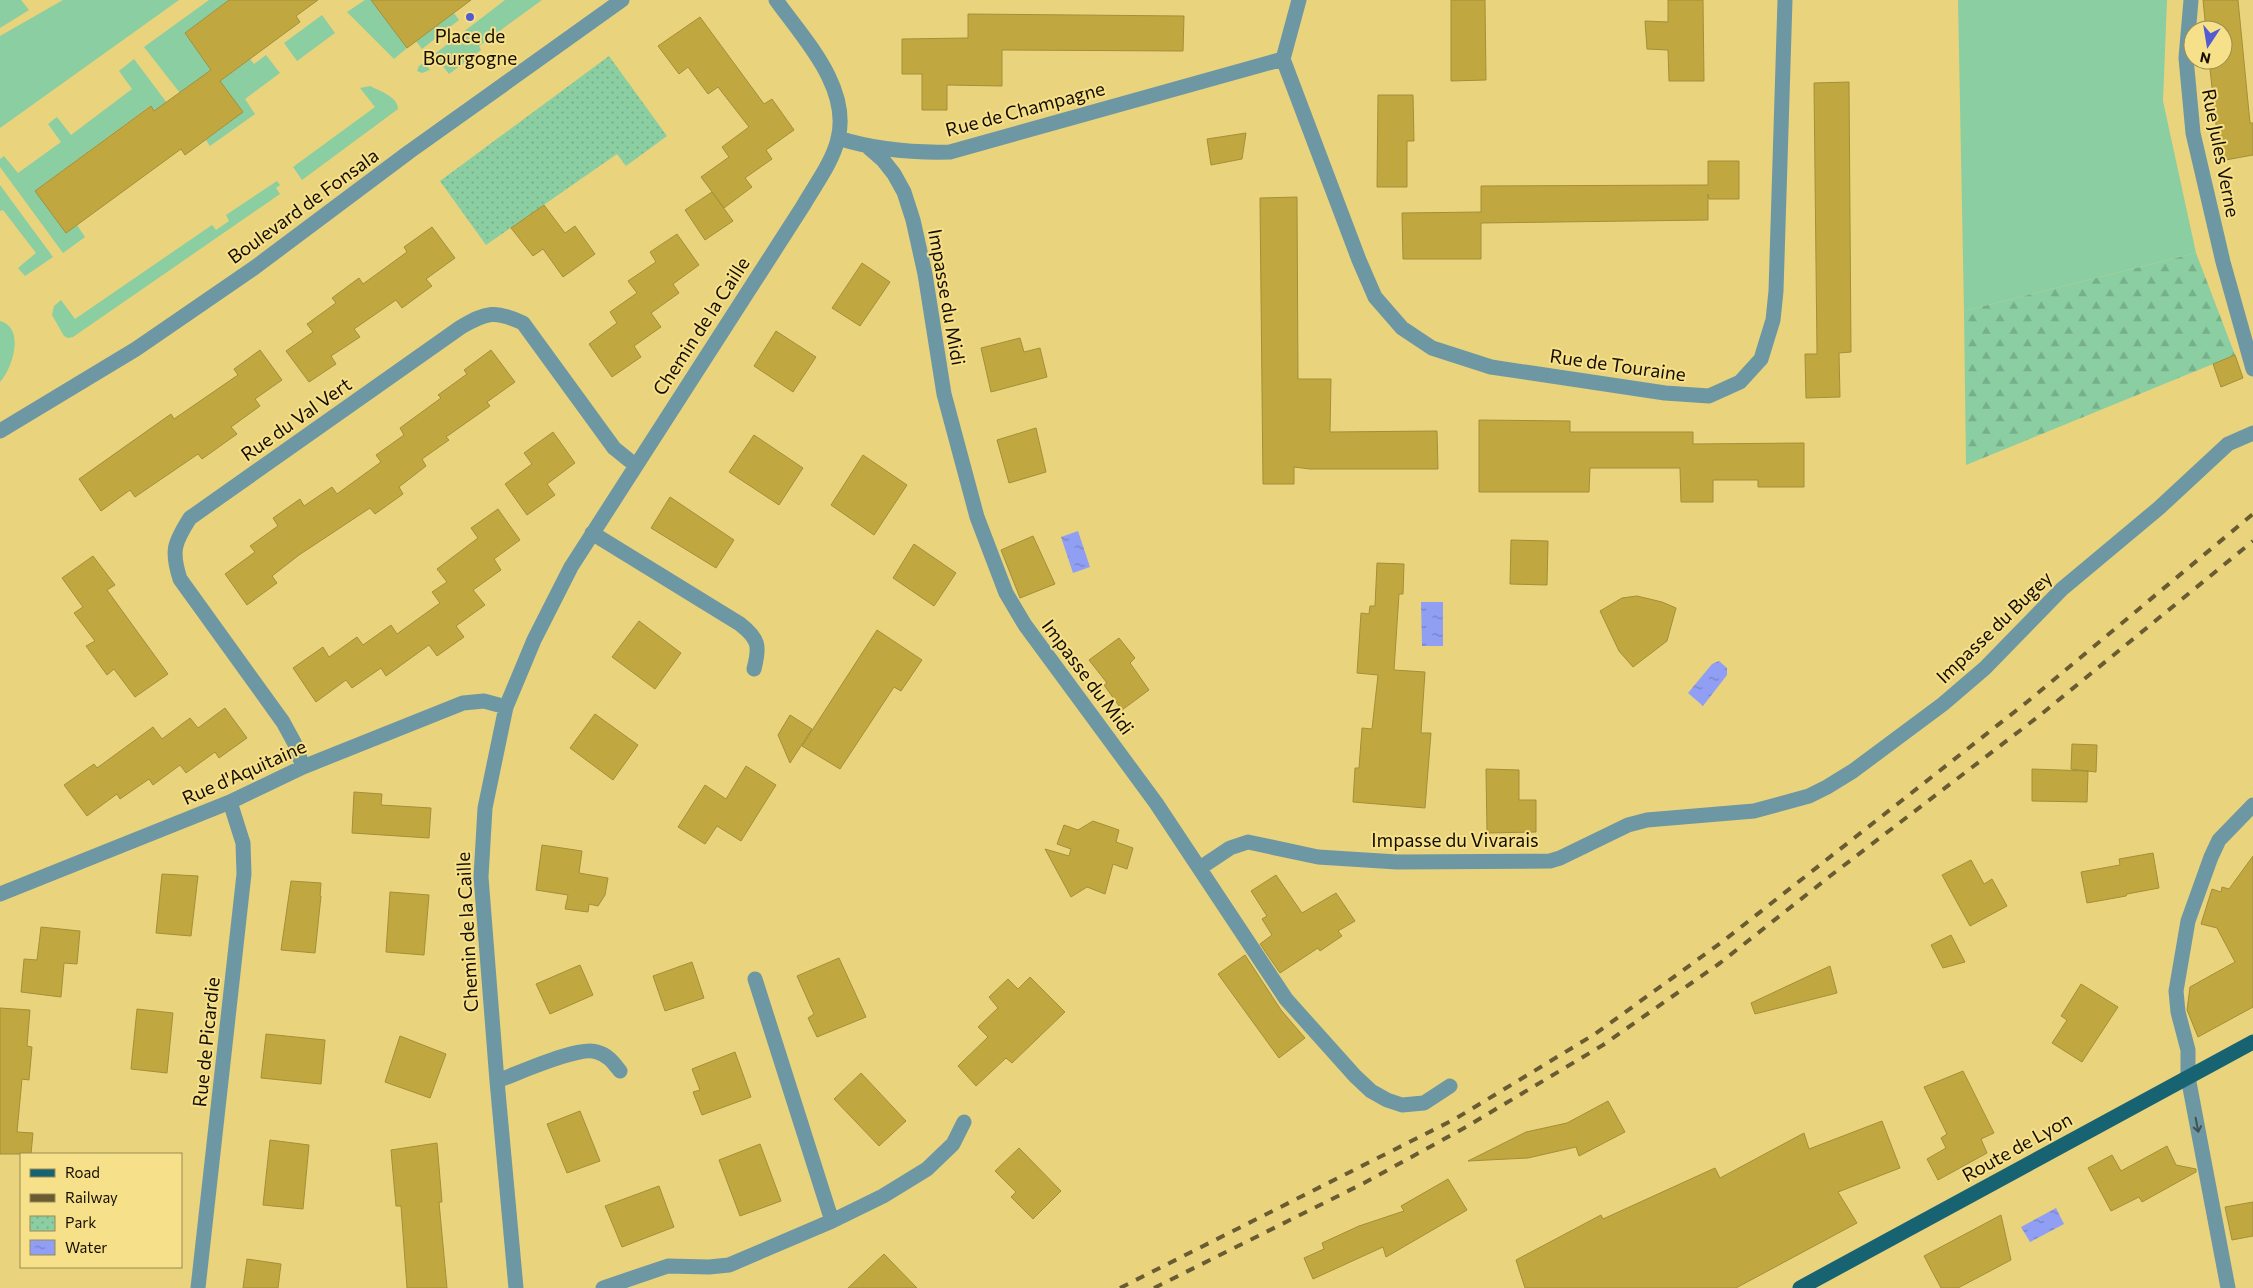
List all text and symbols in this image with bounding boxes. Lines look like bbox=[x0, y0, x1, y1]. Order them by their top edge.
marker: Place de Bourgogne bbox=[464, 11, 476, 23]
north arrow bbox=[2183, 20, 2233, 70]
place label: Place de Bourgogne bbox=[423, 24, 517, 69]
text: N bbox=[2198, 49, 2212, 68]
street label: Rue de Champagne bbox=[943, 76, 1107, 141]
street label: Rue Jules Verne bbox=[2198, 87, 2245, 219]
street label: Boulevard de Fonsala bbox=[223, 143, 383, 268]
street label: Impasse du Midi bbox=[924, 227, 971, 367]
street label: Chemin de la Caille bbox=[647, 252, 754, 399]
street label: Rue de Touraine bbox=[1548, 344, 1688, 385]
street label: Rue du Val Vert bbox=[236, 372, 356, 465]
street label: Impasse du Bugey bbox=[1931, 566, 2056, 688]
street label: Impasse du Midi bbox=[1038, 615, 1139, 739]
street label: Rue d'Aquitaine bbox=[178, 734, 309, 809]
street label: Impasse du Vivarais bbox=[1371, 828, 1539, 851]
street label: Chemin de la Caille bbox=[451, 851, 482, 1013]
street label: Rue de Picardie bbox=[187, 976, 224, 1108]
street label: Route de Lyon bbox=[1958, 1107, 2076, 1186]
one-way arrow bbox=[2193, 1117, 2202, 1133]
legend bbox=[20, 1153, 182, 1268]
text: Road bbox=[65, 1163, 100, 1181]
text: Railway bbox=[65, 1188, 118, 1206]
text: Park bbox=[65, 1213, 96, 1231]
text: Water bbox=[65, 1238, 107, 1256]

